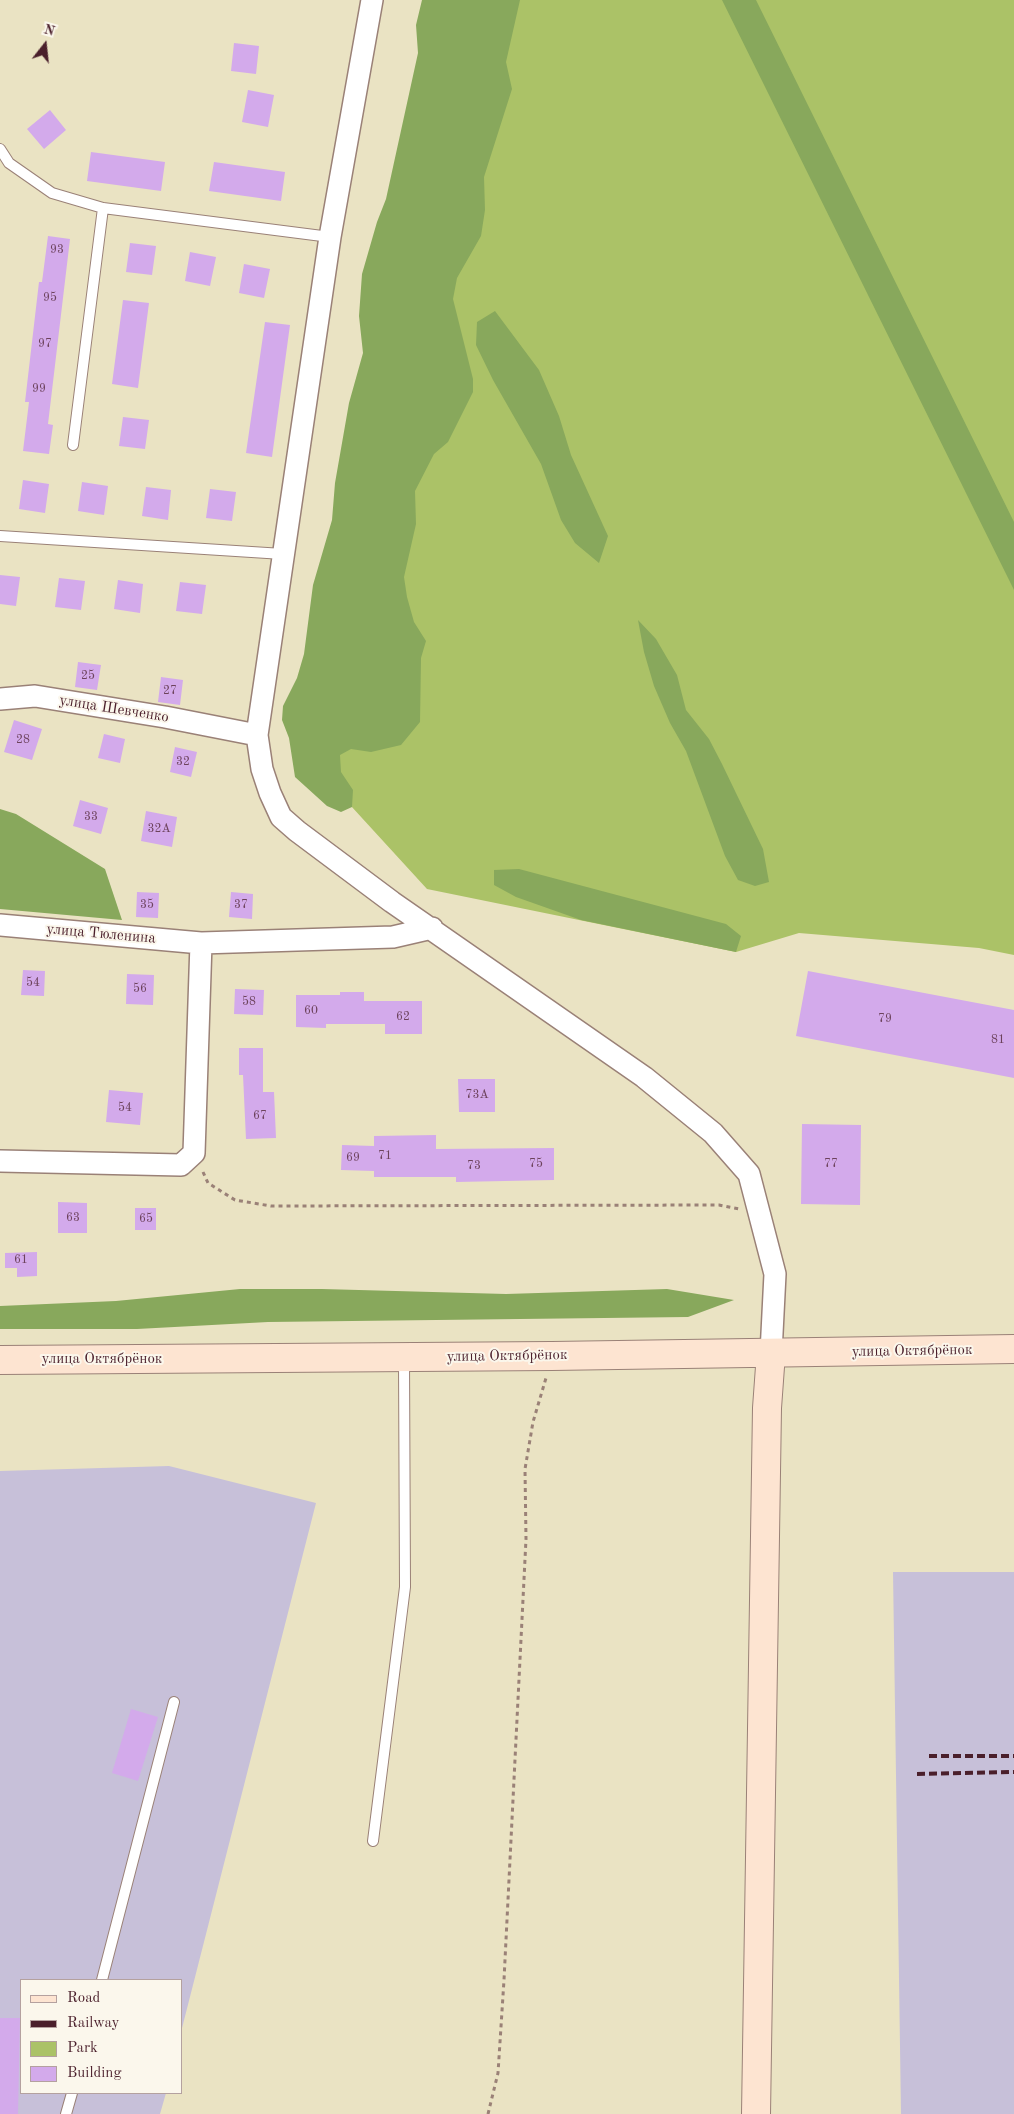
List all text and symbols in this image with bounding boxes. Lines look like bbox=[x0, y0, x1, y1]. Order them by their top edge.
north arrow bbox=[20, 20, 70, 70]
text: N bbox=[42, 22, 56, 39]
house number: 93 bbox=[50, 243, 64, 257]
house number: 95 bbox=[43, 291, 57, 305]
house number: 97 bbox=[38, 337, 52, 351]
house number: 99 bbox=[32, 382, 46, 396]
house number: 25 bbox=[81, 669, 95, 683]
house number: 27 bbox=[163, 684, 177, 698]
street label: улица Шевченко bbox=[58, 691, 170, 727]
house number: 28 bbox=[16, 733, 30, 747]
house number: 32 bbox=[176, 755, 190, 769]
house number: 33 bbox=[84, 810, 98, 824]
house number: 32А bbox=[147, 822, 171, 836]
house number: 35 bbox=[140, 898, 154, 912]
house number: 37 bbox=[234, 898, 248, 912]
street label: улица Тюленина bbox=[46, 920, 156, 948]
house number: 54 bbox=[26, 976, 40, 990]
house number: 56 bbox=[133, 982, 147, 996]
house number: 58 bbox=[242, 995, 256, 1009]
house number: 60 bbox=[304, 1004, 318, 1018]
house number: 62 bbox=[396, 1010, 410, 1024]
house number: 79 bbox=[878, 1012, 892, 1026]
house number: 81 bbox=[991, 1033, 1005, 1047]
house number: 73А bbox=[465, 1088, 489, 1102]
house number: 54 bbox=[118, 1101, 132, 1115]
house number: 67 bbox=[253, 1109, 267, 1123]
house number: 71 bbox=[378, 1149, 392, 1163]
house number: 69 bbox=[346, 1151, 360, 1165]
house number: 75 bbox=[529, 1157, 543, 1171]
house number: 77 bbox=[824, 1157, 838, 1171]
house number: 73 bbox=[467, 1159, 481, 1173]
house number: 63 bbox=[66, 1211, 80, 1225]
house number: 65 bbox=[139, 1212, 153, 1226]
house number: 61 bbox=[14, 1253, 28, 1267]
street label: улица Октябрёнок bbox=[851, 1341, 973, 1361]
street label: улица Октябрёнок bbox=[446, 1346, 568, 1366]
street label: улица Октябрёнок bbox=[42, 1350, 162, 1368]
legend bbox=[20, 1979, 182, 2094]
text: Road bbox=[67, 1991, 100, 2006]
text: Railway bbox=[67, 2016, 120, 2031]
text: Park bbox=[67, 2041, 98, 2056]
text: Building bbox=[67, 2066, 122, 2081]

